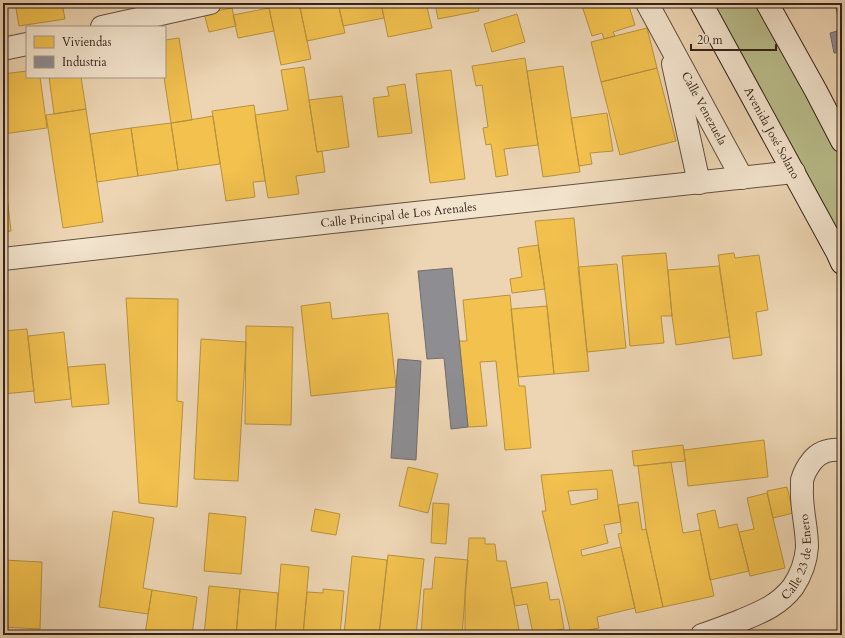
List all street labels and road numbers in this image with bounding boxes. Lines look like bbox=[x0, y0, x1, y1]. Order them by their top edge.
street label: Calle Venezuela bbox=[678, 69, 731, 149]
street label: Avenida José Solano bbox=[740, 84, 804, 182]
street label: Calle Principal de Los Arenales bbox=[320, 198, 477, 231]
street label: Calle 23 de Enero bbox=[778, 512, 815, 603]

